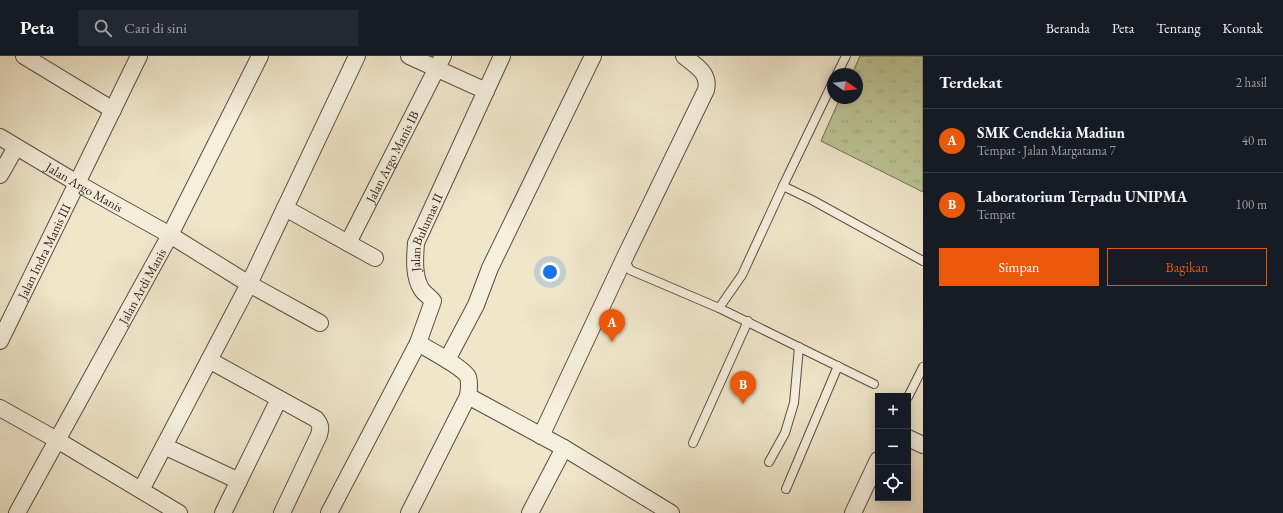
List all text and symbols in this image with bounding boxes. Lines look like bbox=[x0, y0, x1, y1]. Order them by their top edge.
search box bbox=[78, 10, 358, 46]
text: Peta bbox=[20, 15, 54, 40]
icon: search bbox=[92, 17, 114, 39]
text: Cari di sini bbox=[124, 18, 187, 37]
text: Beranda bbox=[1046, 19, 1090, 37]
text: Peta bbox=[1112, 19, 1134, 37]
text: Tentang bbox=[1156, 19, 1201, 37]
text: Kontak bbox=[1223, 19, 1263, 37]
north arrow bbox=[827, 68, 863, 104]
text: Terdekat bbox=[939, 71, 1002, 93]
text: 2 hasil bbox=[1236, 74, 1267, 91]
street label: Jalan Argo Manis IB bbox=[361, 108, 423, 207]
text: SMK Cendekia Madiun bbox=[977, 123, 1125, 142]
text: A bbox=[947, 132, 957, 149]
text: 40 m bbox=[1242, 132, 1267, 149]
text: Tempat · Jalan Margatama 7 bbox=[977, 142, 1116, 159]
street label: Jalan Argo Manis bbox=[42, 158, 126, 216]
text: Laboratorium Terpadu UNIPMA bbox=[977, 187, 1187, 206]
street label: Jalan Bulumas II bbox=[407, 190, 447, 273]
text: B bbox=[948, 196, 956, 213]
text: 100 m bbox=[1236, 196, 1267, 213]
street label: Jalan Indra Manis III bbox=[13, 200, 75, 303]
text: Tempat bbox=[977, 206, 1015, 223]
street label: Jalan Ardi Manis bbox=[114, 245, 170, 328]
button: Simpan bbox=[939, 248, 1099, 286]
button: Bagikan bbox=[1107, 248, 1267, 286]
your location bbox=[540, 262, 560, 282]
pin: A bbox=[599, 309, 625, 342]
pin: B bbox=[730, 371, 756, 404]
map controls bbox=[875, 393, 911, 501]
button: + bbox=[875, 393, 911, 429]
button: − bbox=[875, 429, 911, 465]
button: locate bbox=[875, 465, 911, 501]

